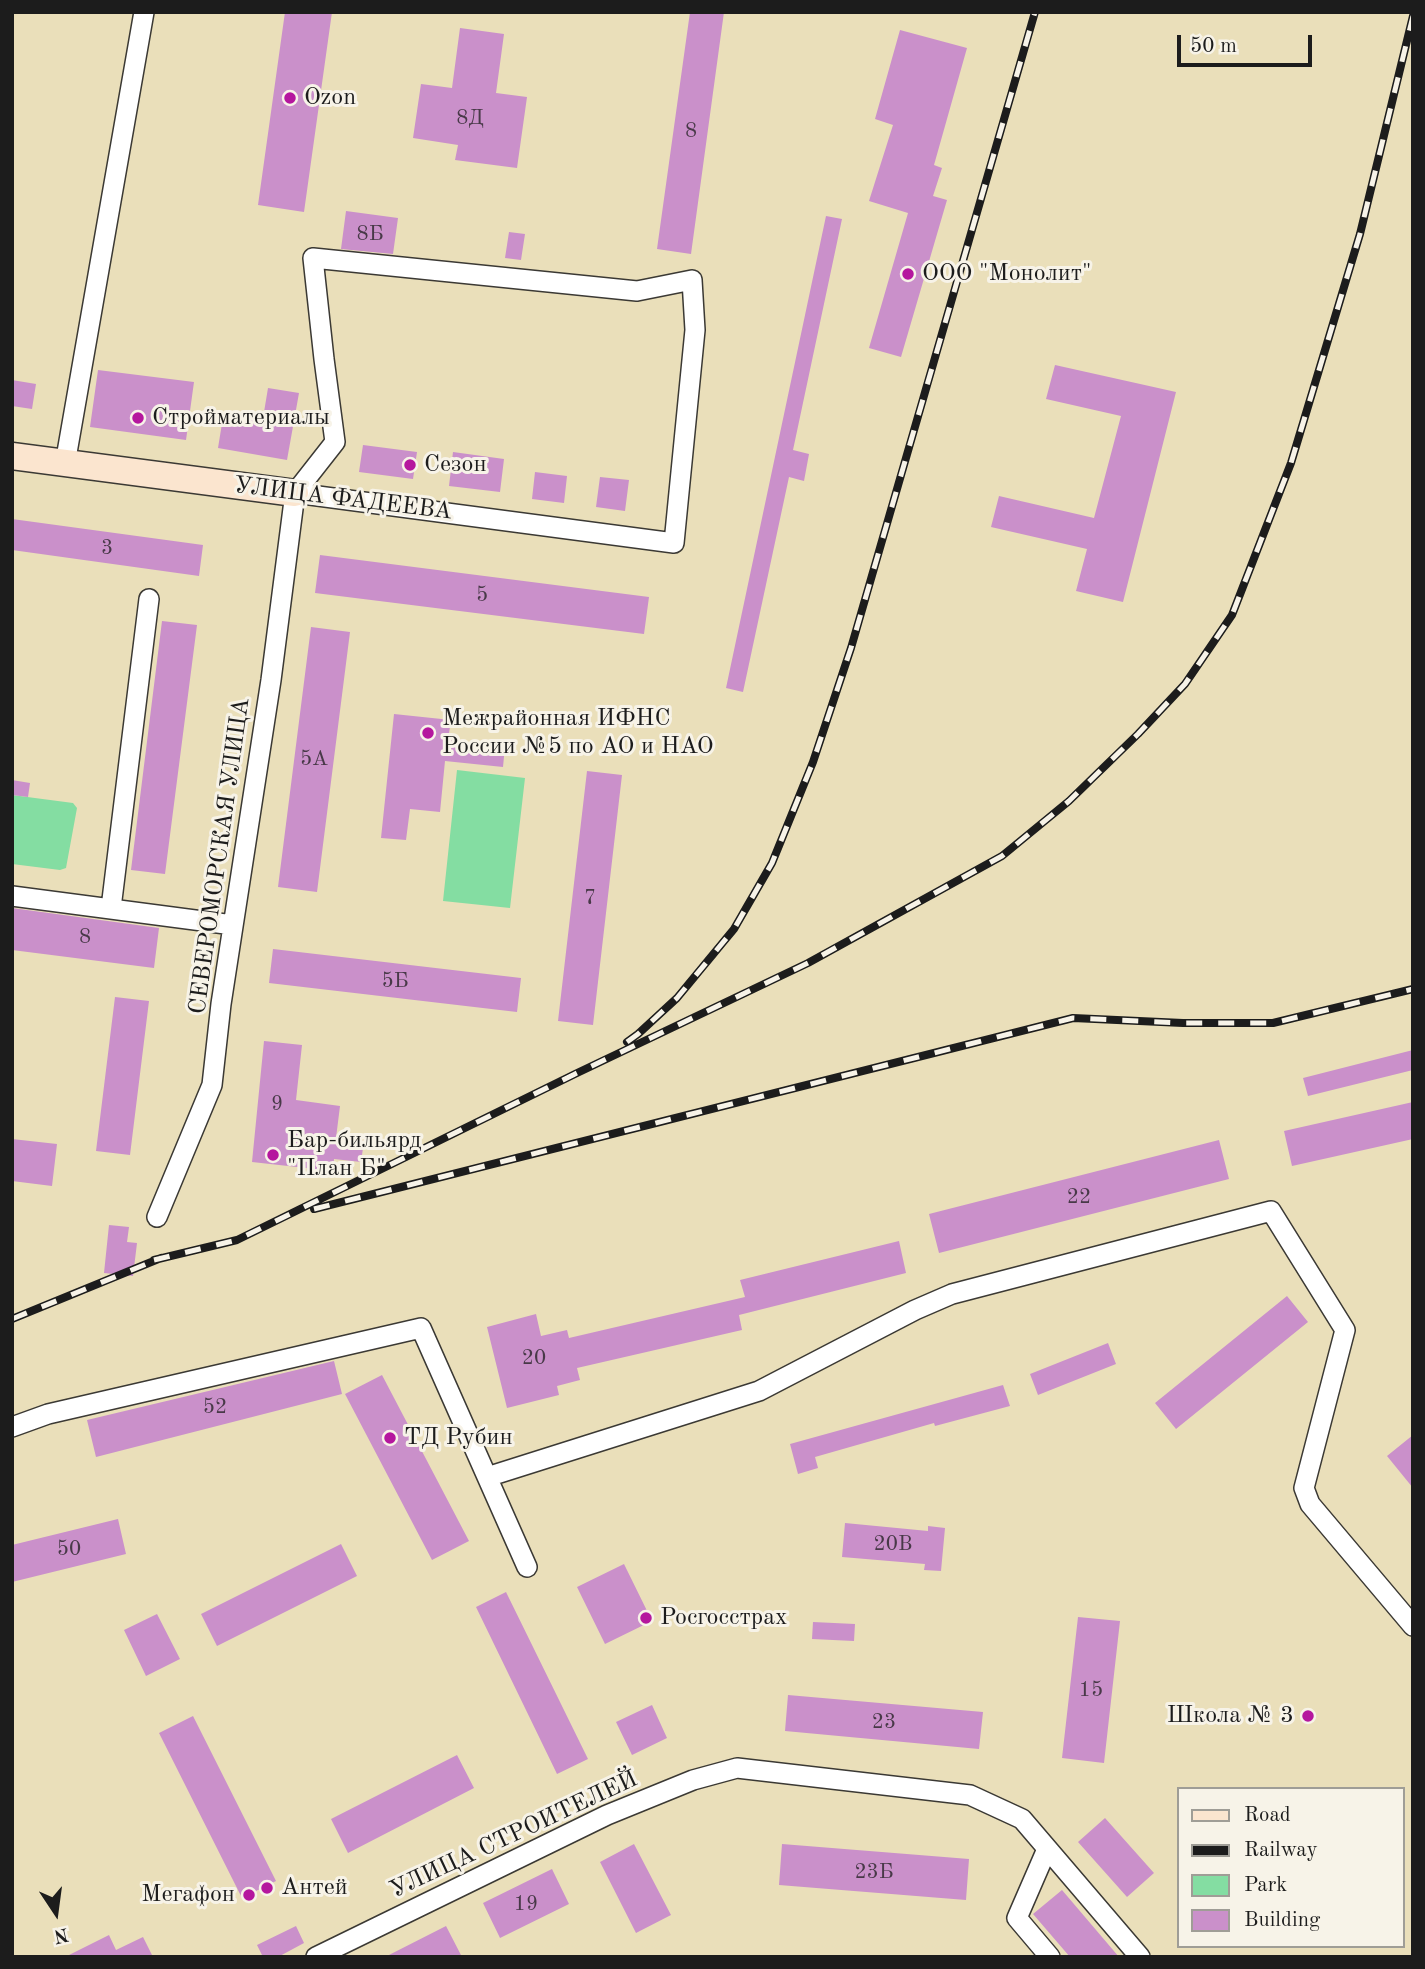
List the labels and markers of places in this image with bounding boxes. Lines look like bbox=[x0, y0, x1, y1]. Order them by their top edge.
place label: Ozon bbox=[304, 84, 356, 112]
marker: Ozon bbox=[282, 90, 298, 106]
place label: ООО "Монолит" bbox=[922, 260, 1091, 288]
marker: ООО "Монолит" bbox=[900, 266, 916, 282]
place label: Стройматериалы bbox=[152, 404, 330, 432]
marker: Стройматериалы bbox=[130, 410, 146, 426]
place label: Сезон bbox=[424, 451, 487, 479]
marker: Сезон bbox=[402, 457, 418, 473]
place label: Межрайонная ИФНС России №5 по АО и НАО bbox=[442, 705, 714, 761]
marker: Межрайонная ИФНС России №5 по АО и НАО bbox=[420, 725, 436, 741]
place label: Бар-бильярд "План Б" bbox=[287, 1127, 421, 1183]
marker: Бар-бильярд "План Б" bbox=[265, 1147, 281, 1163]
place label: ТД Рубин bbox=[404, 1424, 513, 1452]
marker: ТД Рубин bbox=[382, 1430, 398, 1446]
place label: Росгосстрах bbox=[660, 1604, 787, 1632]
marker: Росгосстрах bbox=[638, 1610, 654, 1626]
place label: Школа № 3 bbox=[1167, 1702, 1294, 1730]
marker: Школа № 3 bbox=[1300, 1708, 1316, 1724]
place label: Антей bbox=[281, 1874, 348, 1902]
marker: Антей bbox=[259, 1880, 275, 1896]
place label: Мегафон bbox=[141, 1881, 235, 1909]
marker: Мегафон bbox=[241, 1887, 257, 1903]

